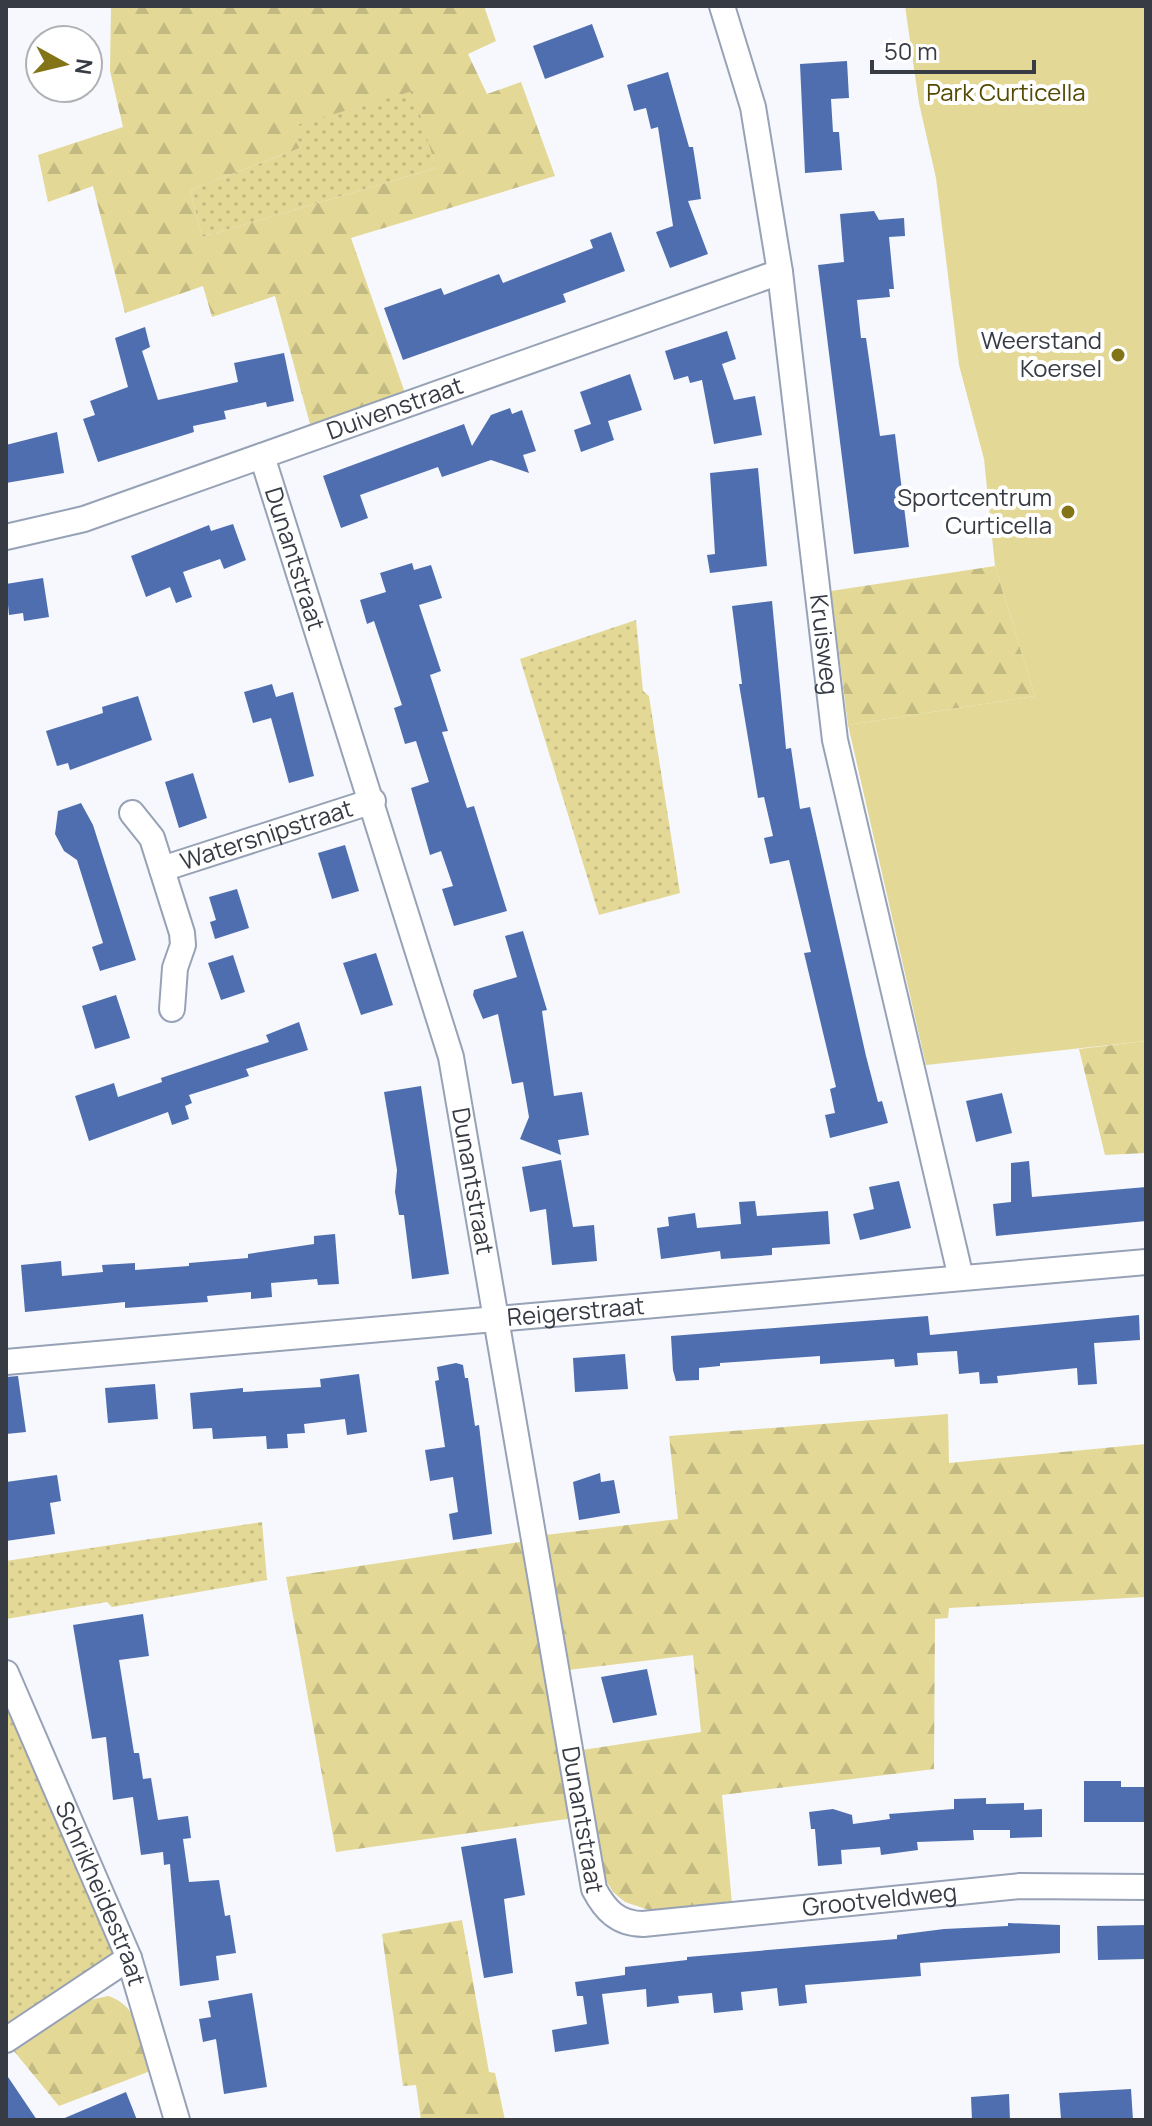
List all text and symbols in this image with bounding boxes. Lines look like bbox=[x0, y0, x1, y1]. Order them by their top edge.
north arrow bbox=[24, 24, 104, 104]
scale bar bbox=[872, 24, 1034, 74]
text: 50 m bbox=[884, 34, 938, 67]
text: N bbox=[68, 57, 100, 77]
park label: Park Curticella bbox=[926, 75, 1086, 108]
place label: Weerstand Koersel bbox=[981, 323, 1102, 384]
marker: Weerstand Koersel bbox=[1109, 346, 1127, 364]
street label: Duivenstraat bbox=[322, 368, 467, 447]
place label: Sportcentrum Curticella bbox=[897, 480, 1052, 541]
street label: Dunantstraat bbox=[258, 483, 334, 634]
marker: Sportcentrum Curticella bbox=[1059, 503, 1077, 521]
street label: Kruisweg bbox=[803, 592, 848, 697]
street label: Watersnipstraat bbox=[176, 791, 357, 877]
street label: Dunantstraat bbox=[445, 1105, 503, 1257]
street label: Reigerstraat bbox=[506, 1288, 646, 1333]
street label: Dunantstraat bbox=[555, 1744, 612, 1896]
street label: Schrikheidestraat bbox=[48, 1796, 154, 1989]
street label: Grootveldweg bbox=[801, 1874, 958, 1923]

